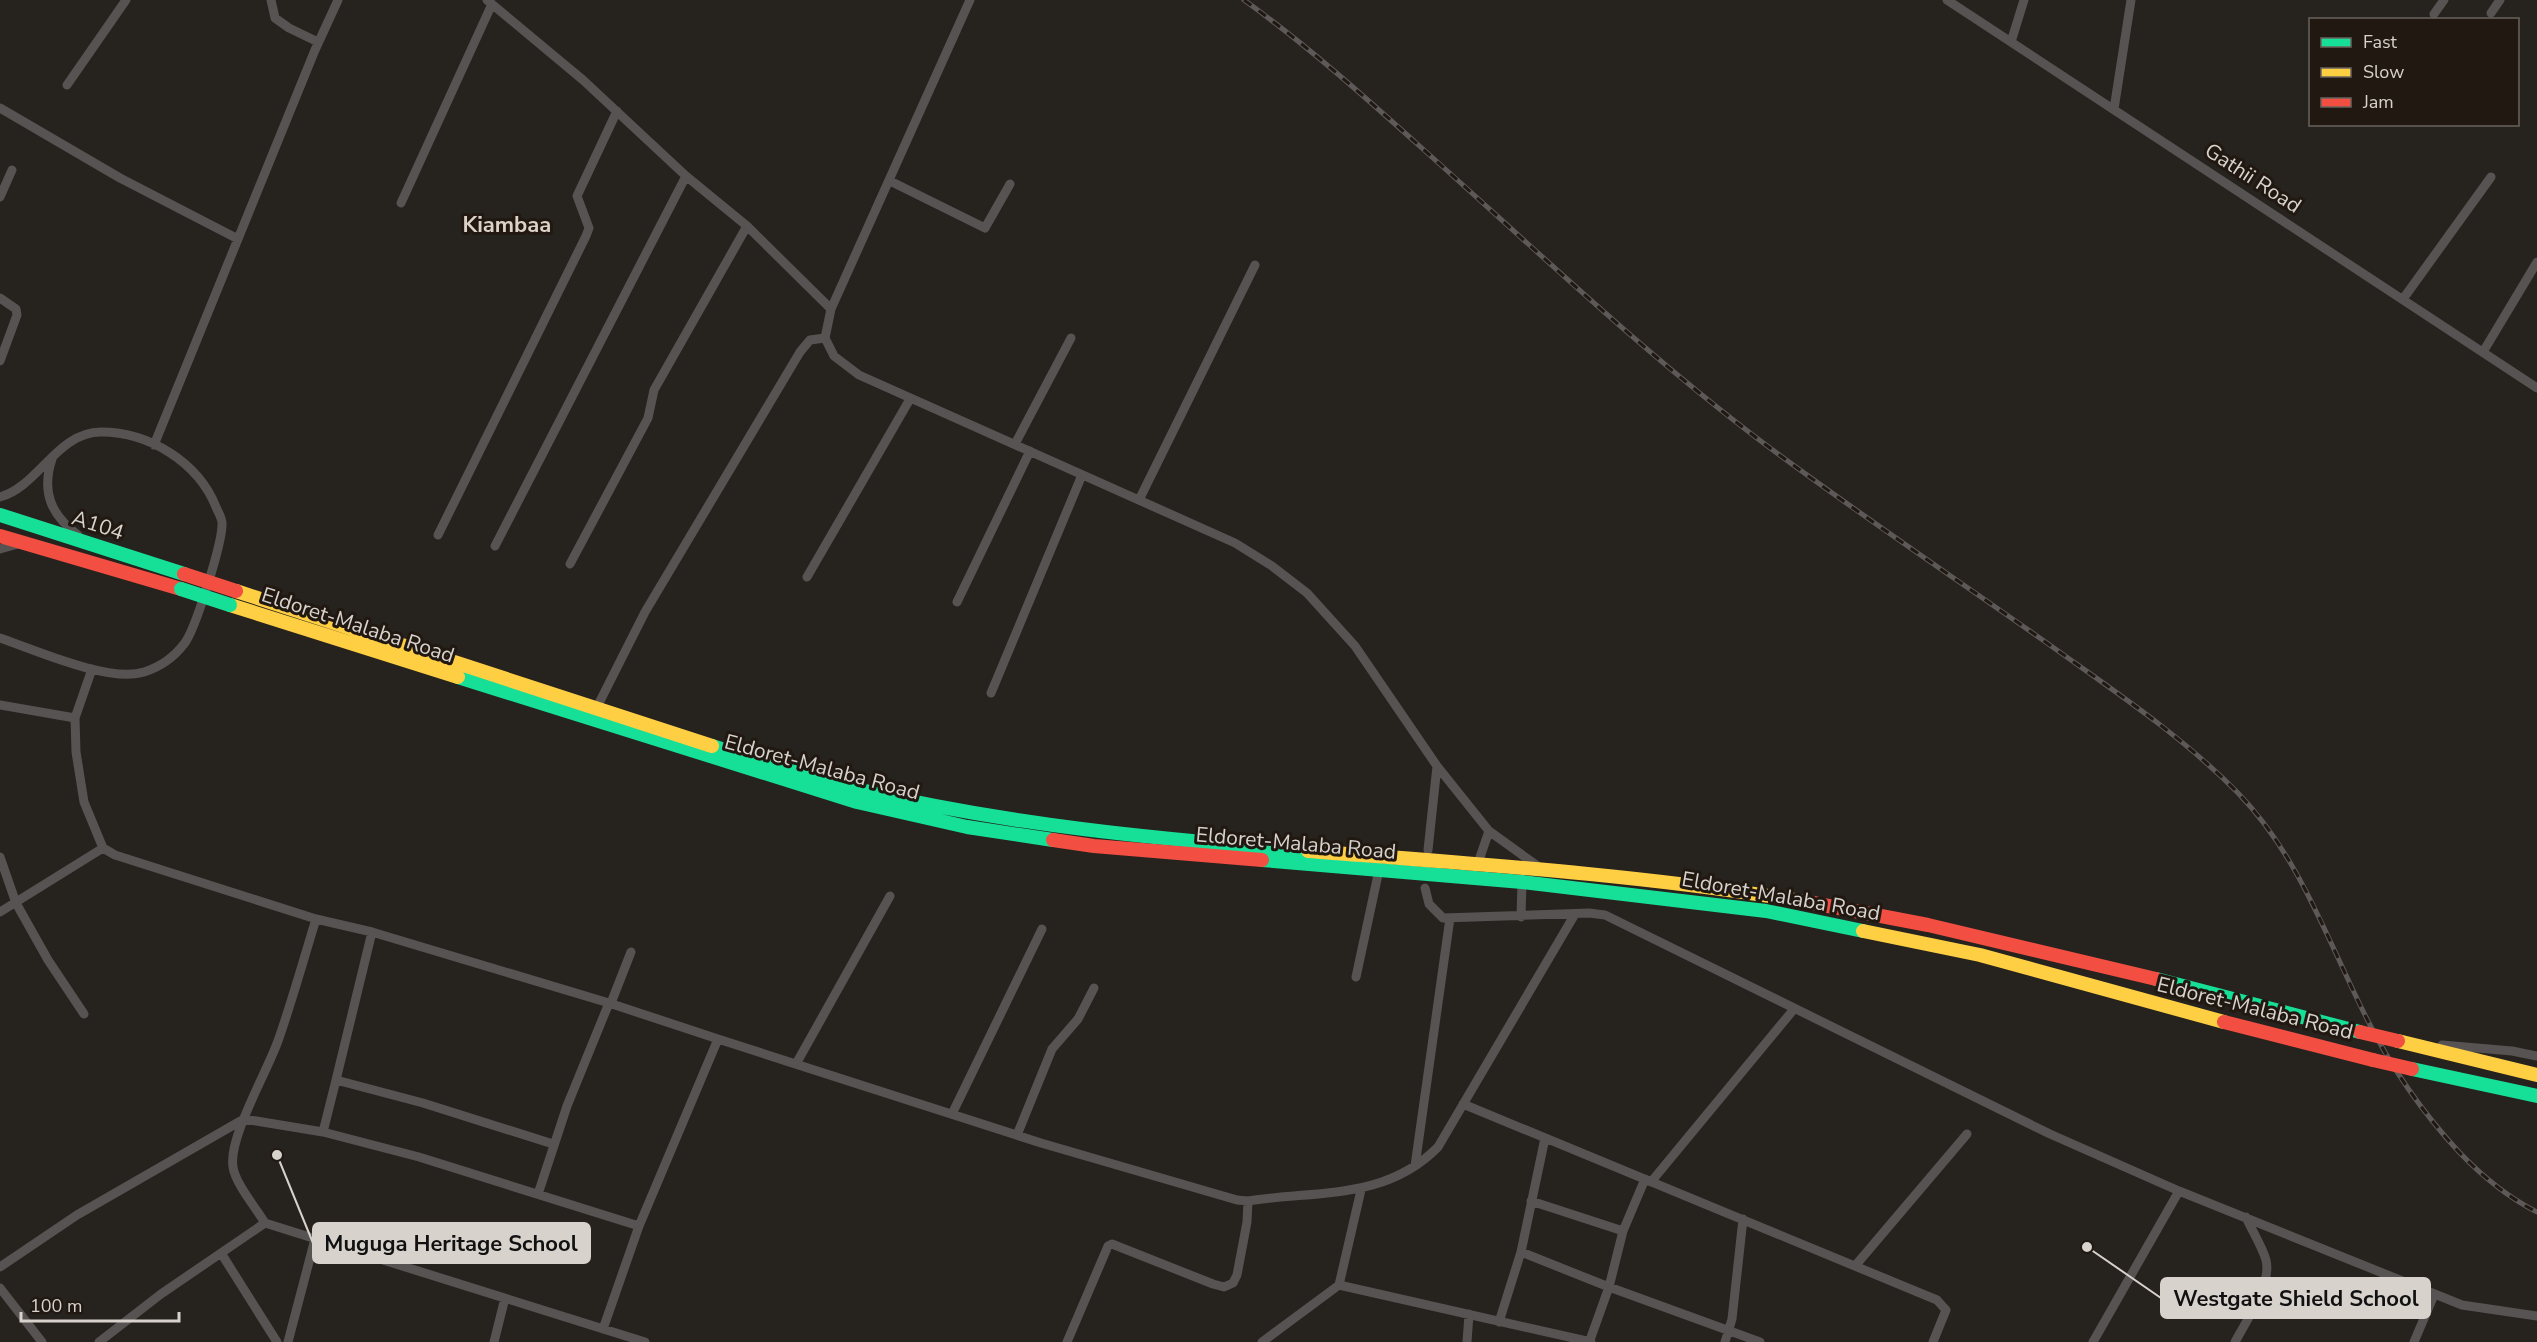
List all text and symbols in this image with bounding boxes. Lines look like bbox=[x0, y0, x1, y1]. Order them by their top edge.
legend bbox=[2309, 18, 2519, 126]
text: Fast bbox=[2363, 30, 2398, 54]
text: Slow bbox=[2363, 60, 2404, 84]
text: Jam bbox=[2362, 90, 2394, 114]
street label: Gathii Road bbox=[2199, 136, 2307, 220]
district label: Kiambaa bbox=[463, 210, 551, 240]
street label: A104 bbox=[68, 503, 128, 547]
street label: Eldoret-Malaba Road bbox=[258, 581, 458, 669]
street label: Eldoret-Malaba Road bbox=[721, 727, 923, 807]
street label: Eldoret-Malaba Road bbox=[1195, 820, 1397, 866]
street label: Eldoret-Malaba Road bbox=[1680, 865, 1882, 927]
street label: Eldoret-Malaba Road bbox=[2154, 970, 2356, 1046]
callout: Muguga Heritage School bbox=[313, 1223, 590, 1263]
text: Muguga Heritage School bbox=[324, 1229, 578, 1259]
callout: Westgate Shield School bbox=[2161, 1278, 2430, 1318]
text: Westgate Shield School bbox=[2173, 1284, 2419, 1314]
scale bar bbox=[21, 1285, 178, 1323]
text: 100 m bbox=[30, 1294, 82, 1318]

